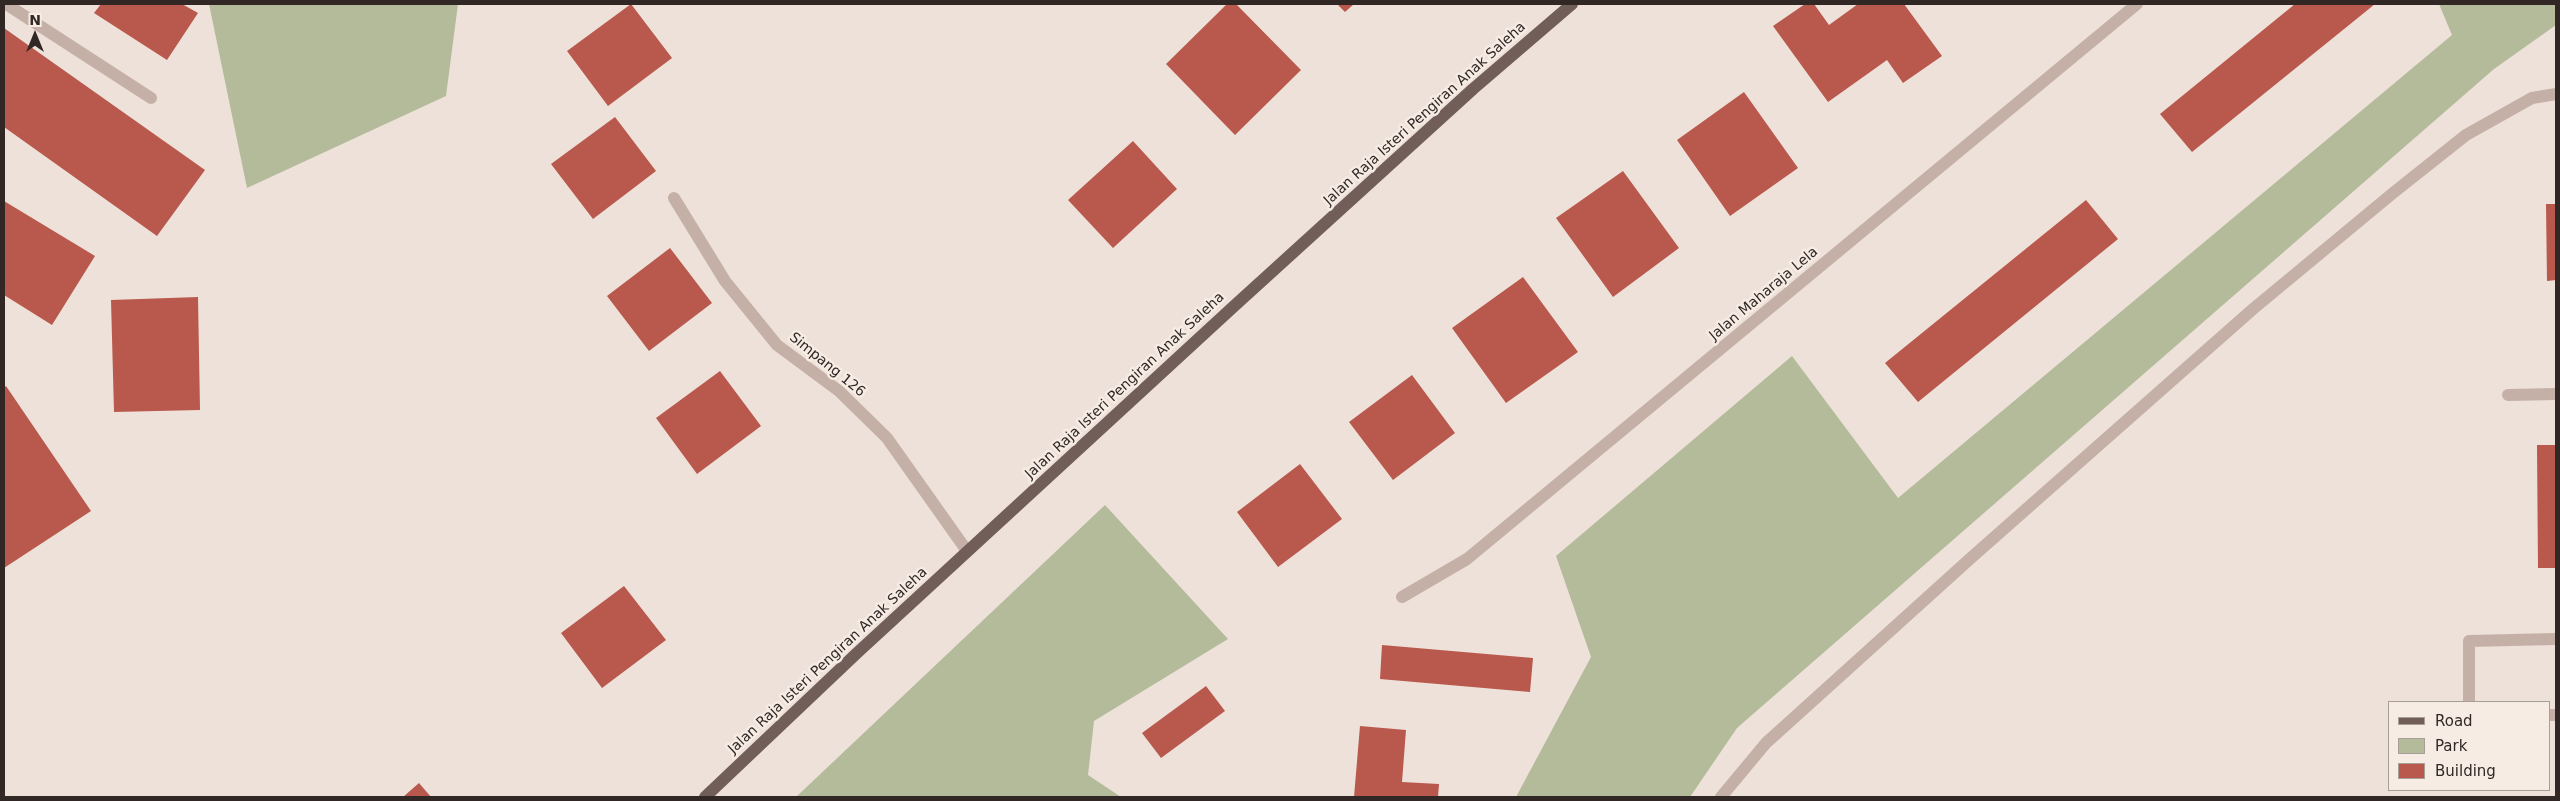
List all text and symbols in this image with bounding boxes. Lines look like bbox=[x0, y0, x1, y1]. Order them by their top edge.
north arrow bbox=[10, 10, 60, 60]
text: N bbox=[29, 12, 41, 28]
street label: Jalan Raja Isteri Pengiran Anak Saleha bbox=[1321, 19, 1529, 209]
street label: Jalan Maharaja Lela bbox=[1706, 244, 1822, 344]
street label: Jalan Raja Isteri Pengiran Anak Saleha bbox=[1022, 289, 1228, 483]
street label: Simpang 126 bbox=[786, 329, 868, 401]
street label: Jalan Raja Isteri Pengiran Anak Saleha bbox=[725, 564, 931, 758]
legend bbox=[2388, 701, 2550, 791]
text: Road bbox=[2435, 712, 2473, 730]
text: Park bbox=[2435, 737, 2467, 755]
text: Building bbox=[2435, 762, 2496, 780]

